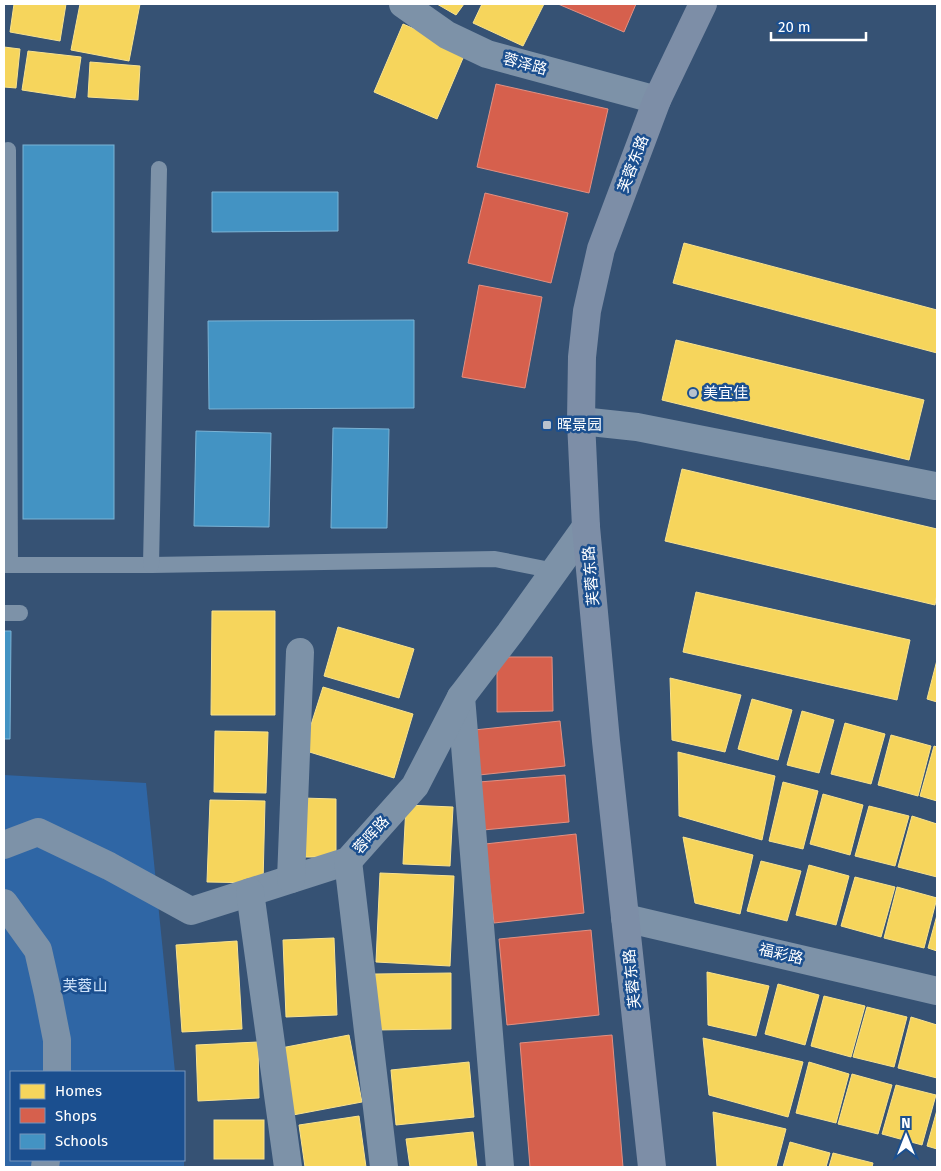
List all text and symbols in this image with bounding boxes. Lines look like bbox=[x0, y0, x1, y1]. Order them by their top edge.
scale bar bbox=[771, 10, 866, 42]
text: 20 m bbox=[778, 18, 811, 36]
street label: 蓉泽路 bbox=[501, 49, 549, 79]
street label: 芙蓉东路 bbox=[614, 133, 652, 195]
place label: 美宜佳 bbox=[703, 384, 748, 402]
marker: 美宜佳 bbox=[687, 387, 699, 399]
place label: 晖景园 bbox=[557, 416, 602, 434]
marker: 晖景园 bbox=[541, 419, 553, 431]
street label: 芙蓉东路 bbox=[579, 545, 603, 607]
street label: 蓉晖路 bbox=[349, 812, 393, 858]
street label: 福彩路 bbox=[757, 940, 805, 968]
street label: 芙蓉东路 bbox=[620, 948, 644, 1010]
park label: 芙蓉山 bbox=[62, 977, 108, 995]
legend bbox=[10, 1071, 185, 1161]
text: Homes bbox=[55, 1082, 102, 1100]
text: Shops bbox=[55, 1107, 97, 1125]
north arrow bbox=[881, 1111, 931, 1161]
text: N bbox=[901, 1115, 911, 1132]
text: Schools bbox=[55, 1132, 108, 1150]

